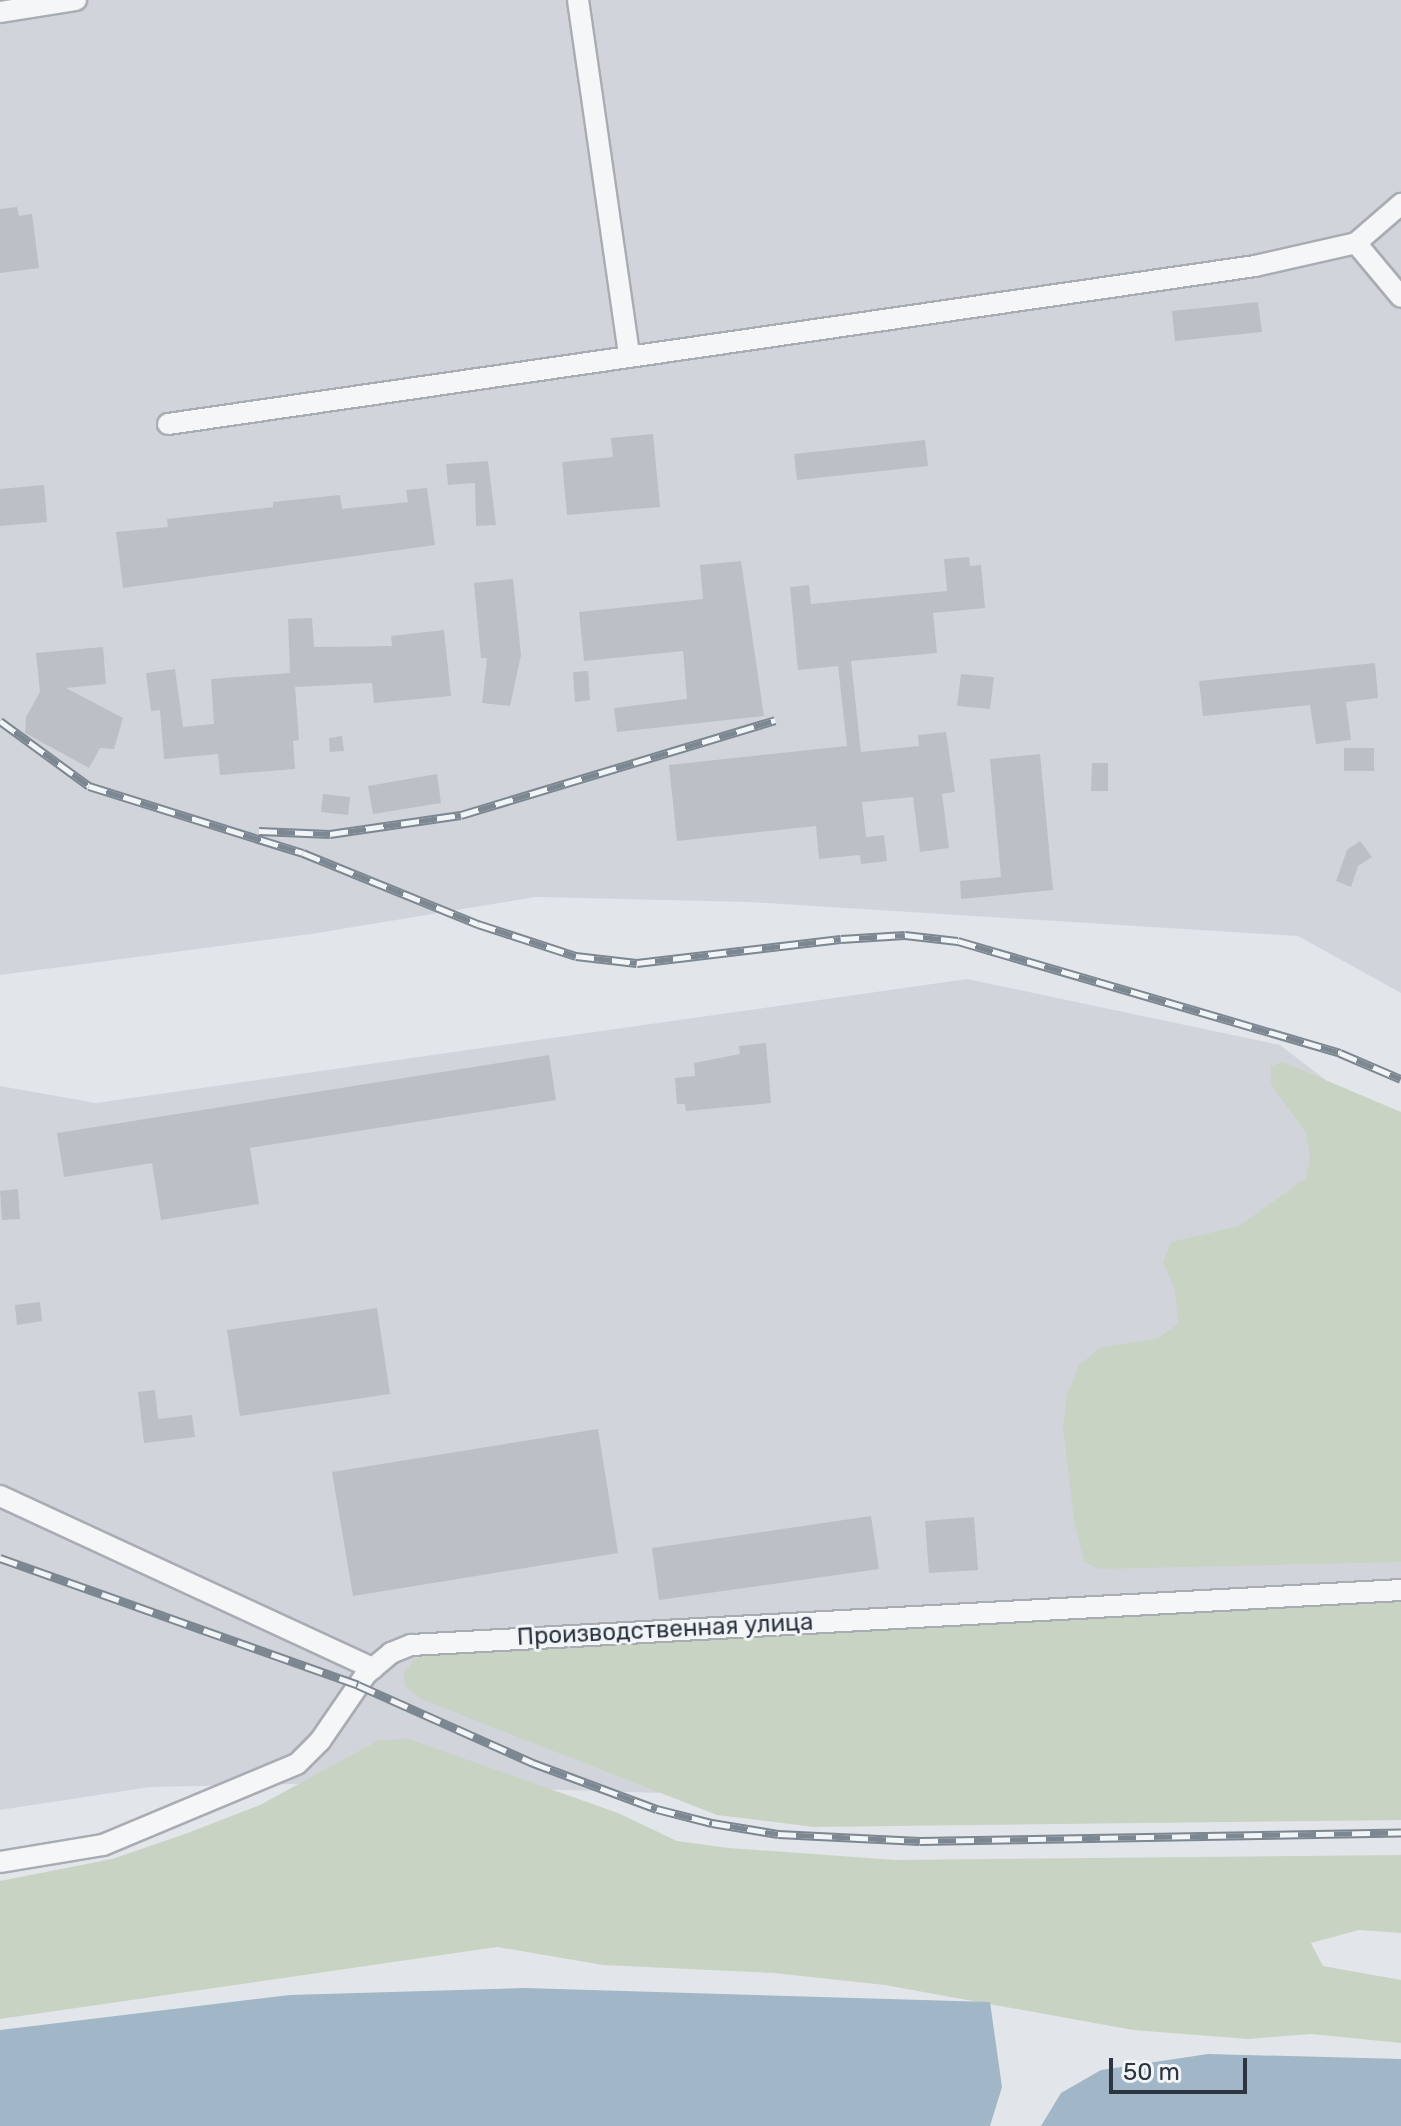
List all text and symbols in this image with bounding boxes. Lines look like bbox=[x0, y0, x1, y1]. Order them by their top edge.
street label: Производственная улица bbox=[516, 1608, 814, 1652]
scale bar bbox=[1113, 2042, 1251, 2092]
text: 50 m bbox=[1123, 2058, 1180, 2086]

